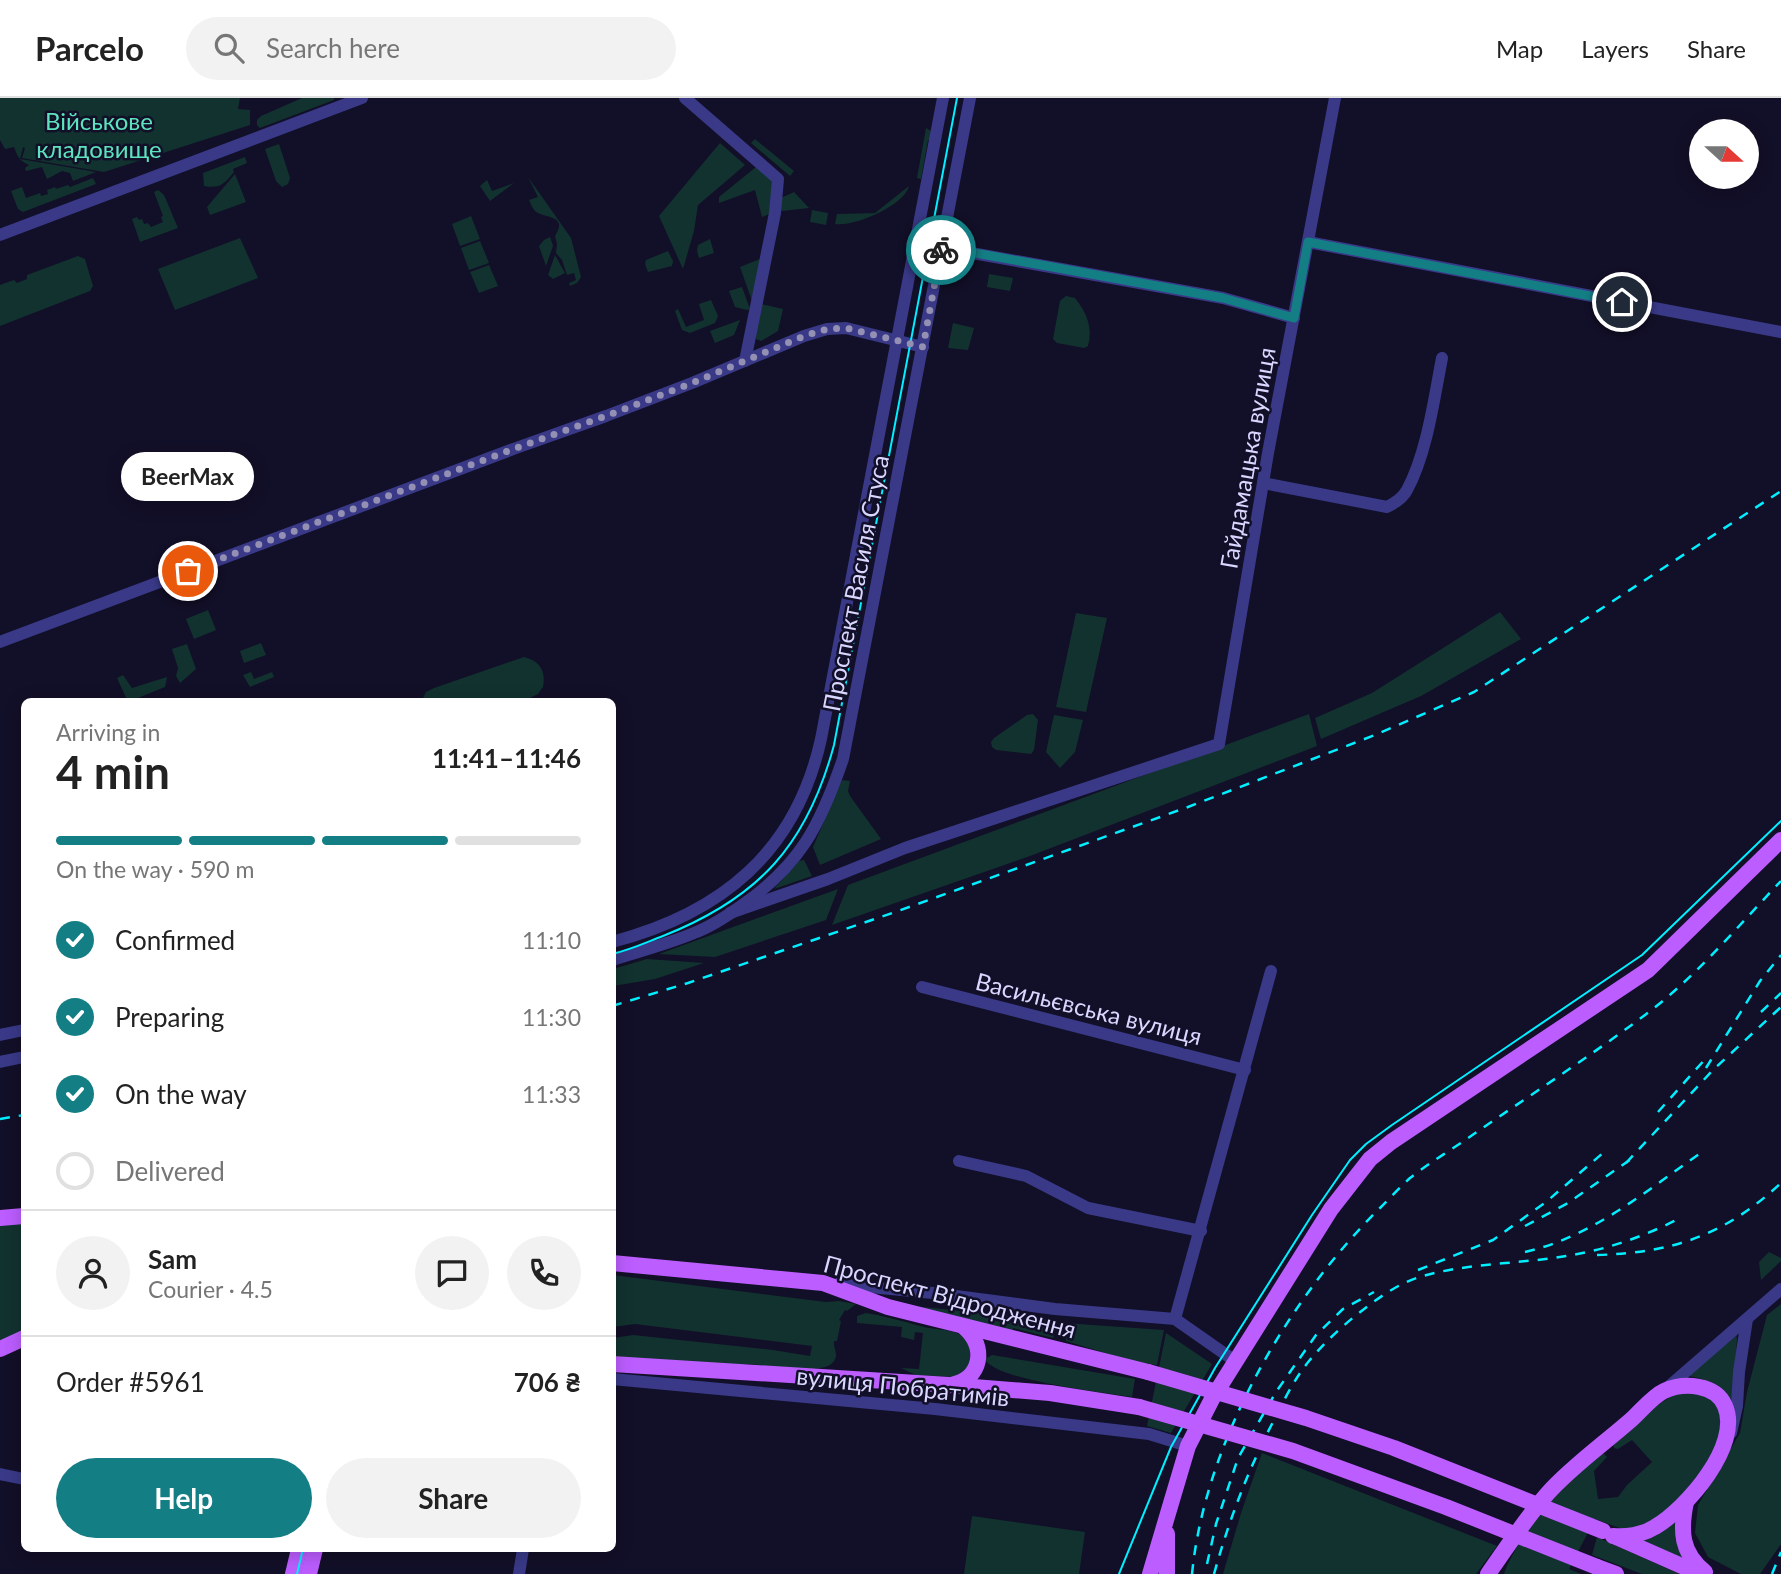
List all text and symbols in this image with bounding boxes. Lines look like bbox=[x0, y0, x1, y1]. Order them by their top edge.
search box bbox=[186, 17, 676, 80]
text: Parcelo bbox=[35, 28, 144, 68]
icon: search bbox=[210, 29, 248, 67]
text: Search here bbox=[266, 32, 400, 64]
text: Map bbox=[1496, 34, 1543, 63]
text: Layers bbox=[1581, 34, 1649, 63]
text: Share bbox=[1687, 34, 1746, 63]
park label: Військове кладовище bbox=[36, 106, 162, 163]
north arrow bbox=[1689, 119, 1759, 189]
map controls bbox=[1689, 119, 1759, 189]
courier bbox=[906, 215, 976, 285]
icon: bike bbox=[922, 231, 960, 269]
pin bbox=[1592, 272, 1652, 332]
icon: home bbox=[1603, 283, 1641, 321]
street label: Гайдамацька вулиця bbox=[1213, 345, 1281, 571]
callout: BeerMax bbox=[122, 452, 255, 501]
street label: Проспект Василя Стуса bbox=[816, 452, 894, 714]
text: BeerMax bbox=[141, 462, 234, 490]
pin bbox=[158, 541, 218, 601]
icon: bag bbox=[169, 552, 207, 590]
text: Arriving in bbox=[56, 718, 160, 746]
text: 11:41–11:46 bbox=[432, 742, 581, 774]
text: 4 min bbox=[56, 744, 170, 799]
text: On the way · 590 m bbox=[56, 855, 255, 883]
icon: check bbox=[56, 921, 94, 959]
text: Confirmed bbox=[115, 924, 235, 956]
text: 11:10 bbox=[522, 926, 581, 954]
street label: Васильєвська вулиця bbox=[973, 966, 1205, 1050]
icon: check bbox=[56, 998, 94, 1036]
text: Preparing bbox=[115, 1001, 224, 1033]
text: 11:30 bbox=[522, 1003, 581, 1031]
icon: check bbox=[56, 1075, 94, 1113]
text: On the way bbox=[115, 1078, 247, 1110]
text: 11:33 bbox=[522, 1080, 581, 1108]
text: Delivered bbox=[115, 1155, 225, 1187]
button: person bbox=[56, 1236, 130, 1310]
button: chat bbox=[415, 1236, 489, 1310]
button: phone bbox=[507, 1236, 581, 1310]
text: Sam bbox=[148, 1243, 197, 1275]
street label: Проспект Відродження bbox=[821, 1248, 1079, 1344]
text: Courier · 4.5 bbox=[148, 1275, 273, 1303]
street label: вулиця Побратимів bbox=[795, 1360, 1011, 1412]
text: Order #5961 bbox=[56, 1366, 205, 1398]
text: 706 ₴ bbox=[514, 1366, 581, 1398]
button: Help bbox=[56, 1458, 312, 1538]
button: Share bbox=[326, 1458, 581, 1538]

